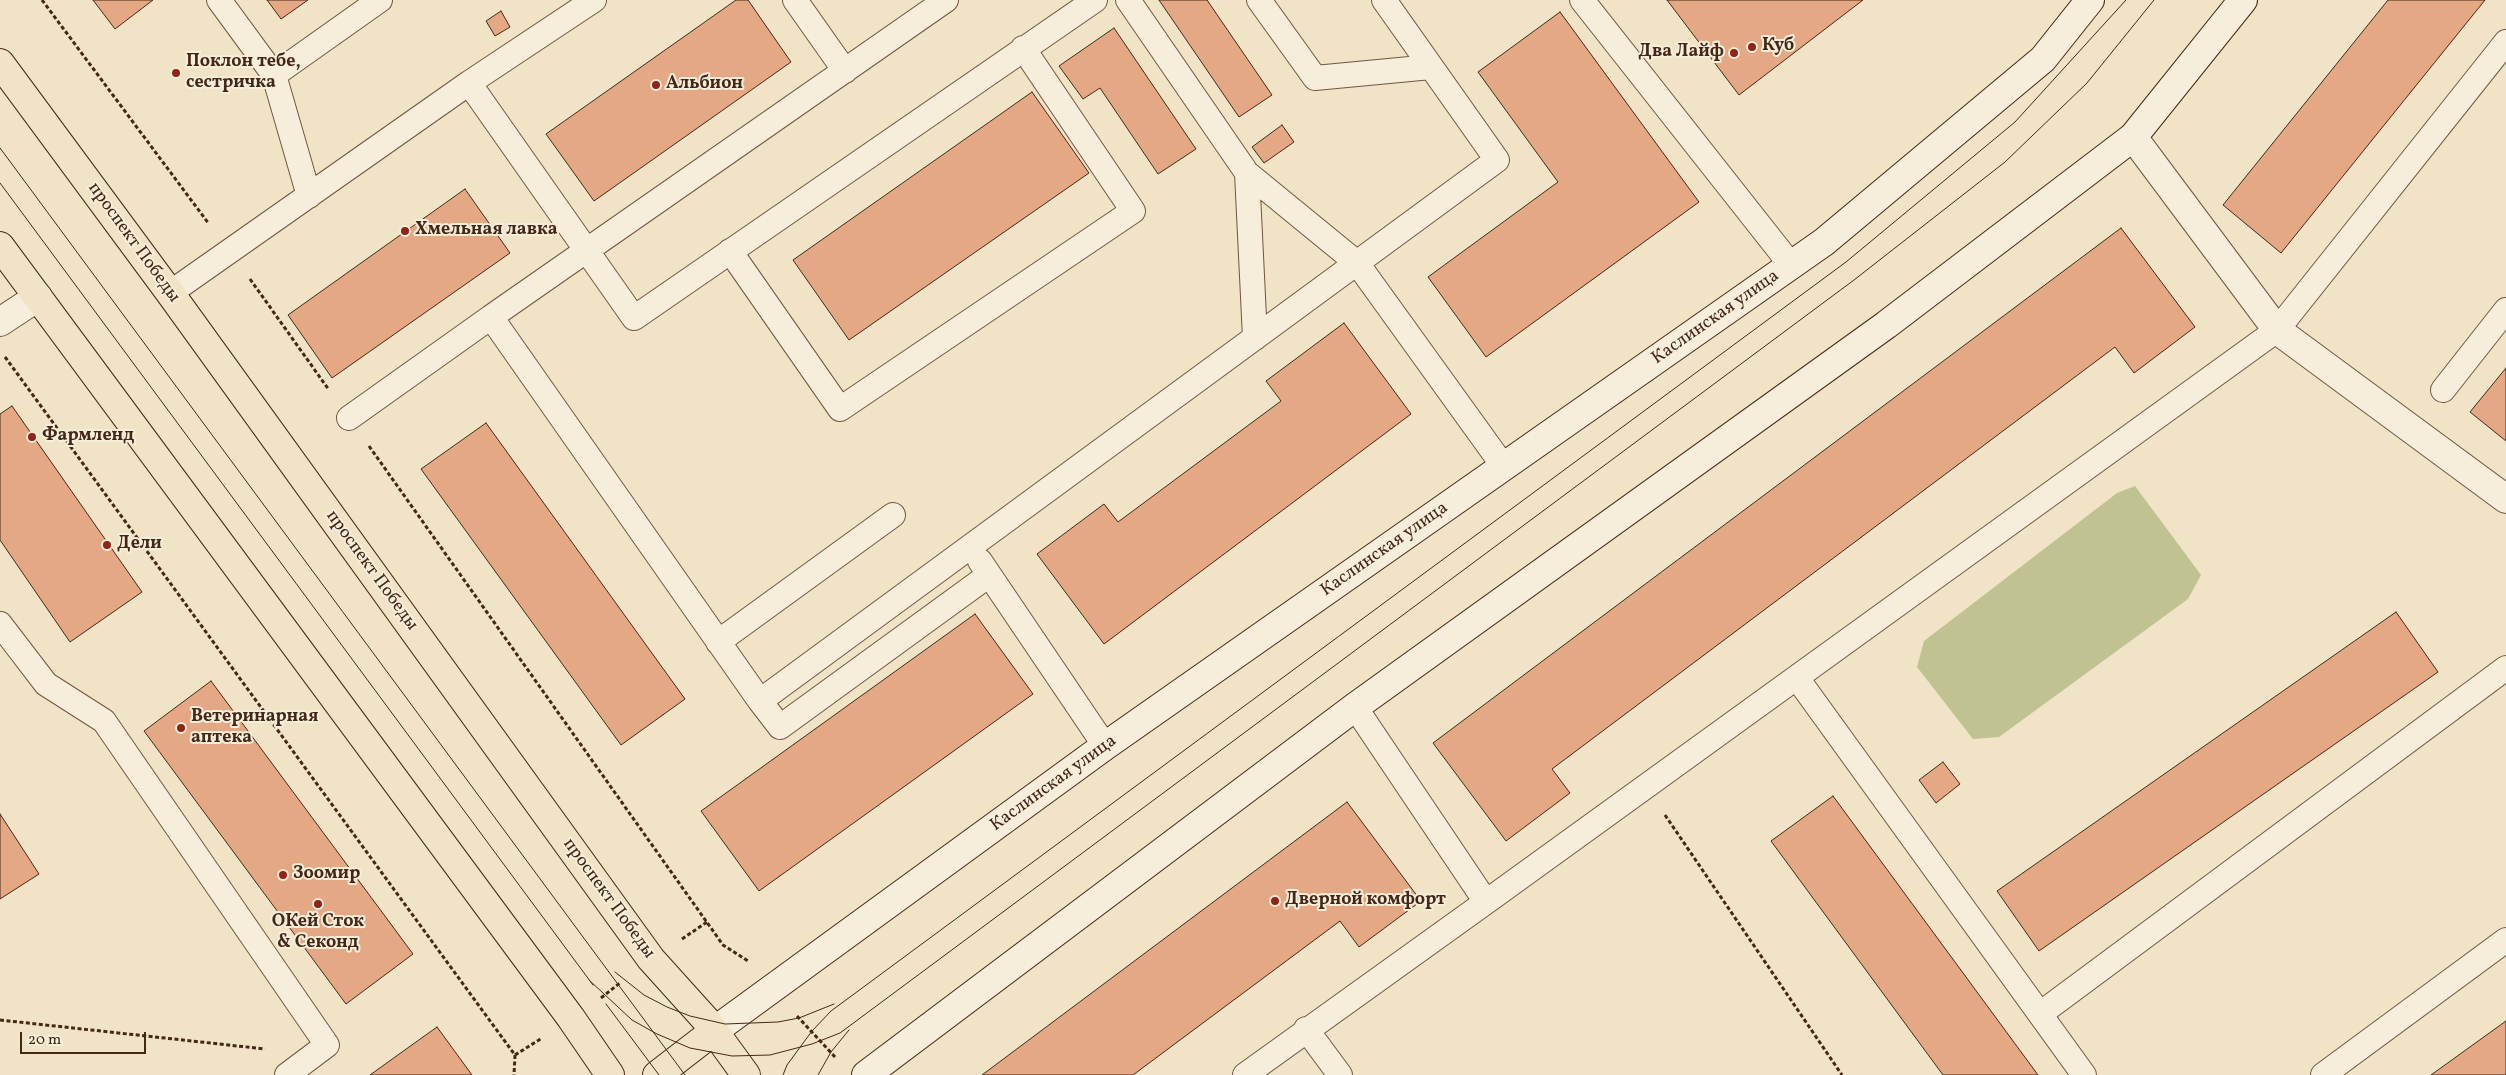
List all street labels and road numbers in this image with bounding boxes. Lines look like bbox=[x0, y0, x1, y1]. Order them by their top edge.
street label: проспект Победы bbox=[82, 179, 184, 307]
street label: Каслинская улица bbox=[1648, 266, 1784, 370]
street label: Каслинская улица bbox=[1317, 498, 1453, 602]
street label: проспект Победы bbox=[320, 507, 422, 635]
street label: Каслинская улица bbox=[987, 731, 1121, 837]
street label: проспект Победы bbox=[557, 835, 659, 963]

